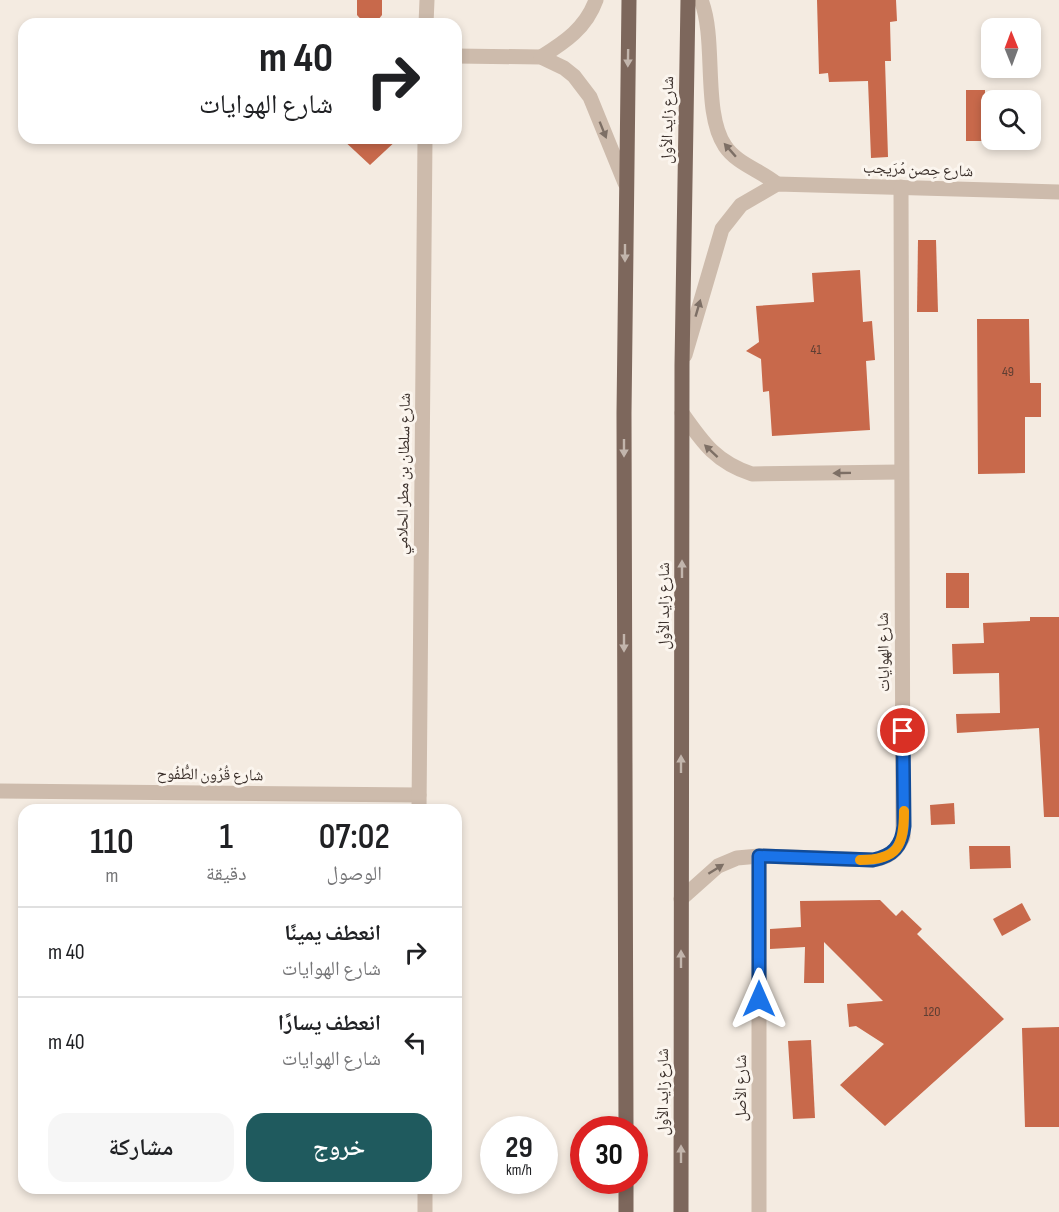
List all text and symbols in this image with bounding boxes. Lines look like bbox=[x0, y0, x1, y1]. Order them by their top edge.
north arrow bbox=[981, 18, 1041, 78]
map controls bbox=[981, 18, 1041, 150]
text: 40 m bbox=[259, 33, 333, 84]
icon: right bbox=[354, 42, 432, 120]
one-way arrow bbox=[623, 49, 632, 68]
street label: شارع زايد الأول bbox=[658, 76, 678, 164]
text: شارع الهوايات bbox=[199, 89, 333, 121]
button: search bbox=[981, 90, 1041, 150]
one-way arrow bbox=[599, 121, 608, 139]
one-way arrow bbox=[724, 143, 737, 158]
street label: شارع حِصن مُرَيجب bbox=[862, 159, 974, 181]
one-way arrow bbox=[620, 244, 630, 263]
one-way arrow bbox=[694, 299, 703, 317]
house number: 41 bbox=[811, 341, 821, 358]
house number: 49 bbox=[1002, 363, 1014, 380]
street label: شارع سلطان بن مطر الحلامي bbox=[393, 393, 417, 555]
one-way arrow bbox=[619, 439, 629, 458]
one-way arrow bbox=[704, 444, 718, 458]
one-way arrow bbox=[832, 468, 851, 478]
one-way arrow bbox=[677, 559, 687, 578]
street label: شارع زايد الأول bbox=[655, 562, 674, 650]
street label: شارع الهوايات bbox=[874, 612, 894, 692]
one-way arrow bbox=[619, 634, 629, 653]
pin bbox=[877, 705, 928, 756]
icon: arrive bbox=[886, 714, 919, 747]
one-way arrow bbox=[676, 754, 686, 773]
street label: شارع قُرُون الطُّفُوح bbox=[156, 763, 264, 785]
text: 1 bbox=[219, 816, 233, 859]
text: 07:02 bbox=[319, 816, 390, 859]
text: 110 bbox=[90, 821, 134, 864]
text: دقيقة bbox=[206, 862, 247, 886]
text: الوصول bbox=[327, 862, 382, 886]
one-way arrow bbox=[708, 863, 724, 874]
text: m bbox=[106, 864, 118, 888]
text: انعطف يمينًا bbox=[284, 920, 381, 947]
icon: right bbox=[399, 936, 432, 969]
text: 40 m bbox=[48, 939, 85, 966]
one-way arrow bbox=[676, 949, 686, 968]
text: شارع الهوايات bbox=[282, 957, 381, 981]
position arrow bbox=[727, 967, 791, 1031]
house number: 120 bbox=[923, 1003, 941, 1020]
text: انعطف يسارًا bbox=[278, 1010, 381, 1037]
icon: left bbox=[399, 1026, 432, 1059]
text: 40 m bbox=[48, 1029, 85, 1056]
text: شارع الهوايات bbox=[282, 1047, 381, 1071]
street label: شارع زايد الأول bbox=[654, 1048, 673, 1136]
street label: شارع الأصل bbox=[732, 1054, 751, 1122]
button: مشاركة bbox=[48, 1113, 234, 1182]
button: خروج bbox=[246, 1113, 432, 1182]
speed limit sign: 30 bbox=[570, 1116, 648, 1194]
text: 29 bbox=[505, 1130, 533, 1166]
one-way arrow bbox=[676, 1144, 686, 1163]
text: km/h bbox=[506, 1161, 532, 1180]

